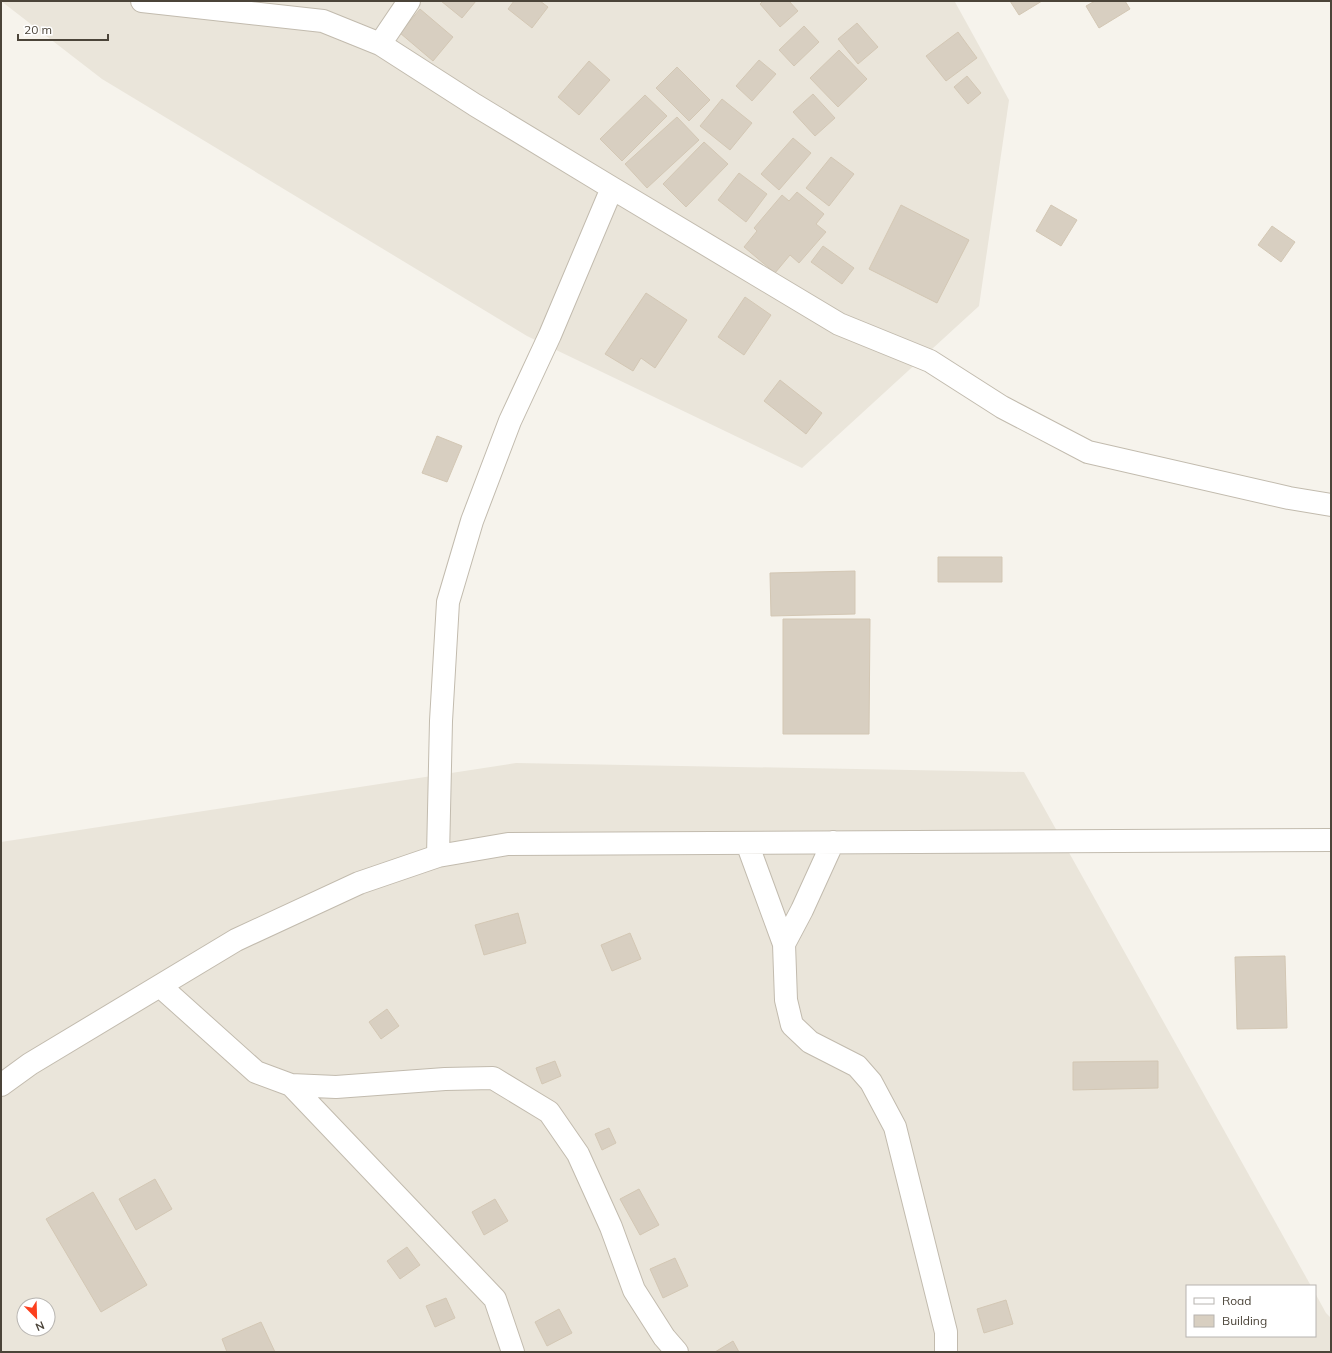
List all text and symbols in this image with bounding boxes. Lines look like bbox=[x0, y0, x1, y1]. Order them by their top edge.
scale bar bbox=[18, 16, 108, 42]
text: 20 m bbox=[24, 22, 52, 37]
legend bbox=[1186, 1285, 1316, 1337]
text: Road bbox=[1222, 1293, 1251, 1308]
north arrow bbox=[16, 1297, 56, 1337]
text: Building bbox=[1222, 1313, 1267, 1328]
text: N bbox=[33, 1318, 46, 1334]

